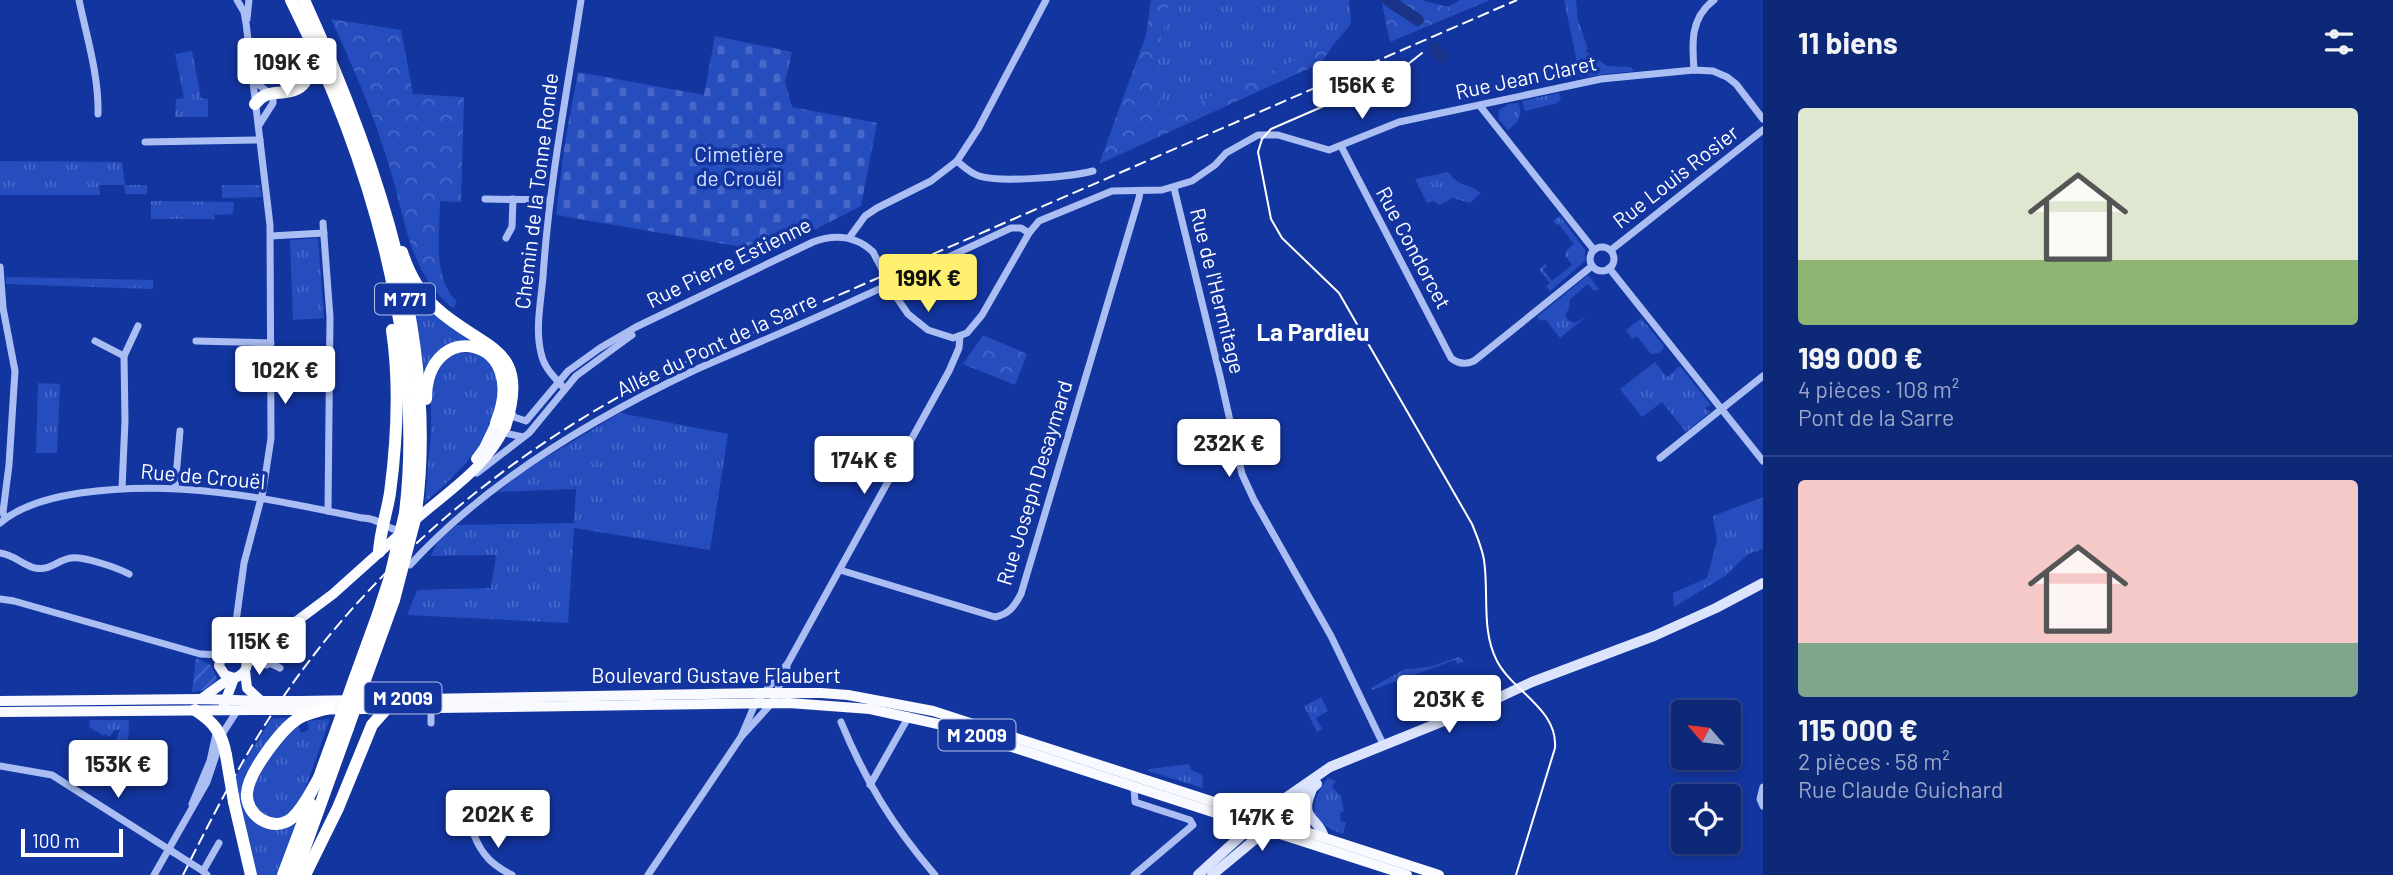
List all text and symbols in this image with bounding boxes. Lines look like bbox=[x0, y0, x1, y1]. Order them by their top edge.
icon: filters bbox=[2320, 23, 2358, 61]
text: 11 biens bbox=[1798, 24, 1898, 60]
pin: 109K € bbox=[230, 38, 344, 98]
text: 109K € bbox=[253, 47, 321, 75]
street label: Rue Jean Claret bbox=[1453, 49, 1598, 104]
pin: 156K € bbox=[1305, 61, 1419, 121]
text: 156K € bbox=[1329, 70, 1395, 98]
street label: Chemin de la Tonne Ronde bbox=[509, 71, 562, 310]
street label: Rue Louis Rosier bbox=[1607, 119, 1743, 233]
park label: Cimetière de Crouël bbox=[694, 141, 784, 190]
icon: home bbox=[2015, 154, 2141, 280]
street label: Rue Condorcet bbox=[1372, 182, 1457, 313]
street label: Rue de l'Hermitage bbox=[1186, 205, 1251, 376]
street label: Rue Pierre Estienne bbox=[642, 211, 815, 312]
pin: 199K € bbox=[871, 254, 985, 314]
text: 199K € bbox=[895, 263, 961, 291]
road number: M 771 bbox=[375, 284, 435, 314]
street label: Allée du Pont de la Sarre bbox=[612, 286, 821, 401]
district label: La Pardieu bbox=[1257, 317, 1369, 346]
text: 199 000 € bbox=[1798, 339, 1923, 375]
pin: 102K € bbox=[228, 346, 342, 406]
text: 102K € bbox=[251, 355, 319, 383]
text: 4 pièces · 108 m² bbox=[1798, 375, 1959, 403]
street label: Rue Joseph Desaymard bbox=[990, 377, 1077, 588]
text: Pont de la Sarre bbox=[1798, 403, 1954, 431]
pin: 232K € bbox=[1172, 420, 1286, 479]
text: 232K € bbox=[1193, 428, 1265, 456]
pin: 174K € bbox=[807, 436, 921, 496]
text: 174K € bbox=[830, 445, 898, 473]
street label: Rue de Crouël bbox=[140, 458, 267, 493]
icon: home bbox=[2015, 526, 2141, 652]
pin: 115K € bbox=[202, 618, 316, 677]
text: 115K € bbox=[228, 626, 290, 654]
street label: Boulevard Gustave Flaubert bbox=[591, 662, 841, 687]
pin: 203K € bbox=[1392, 676, 1506, 735]
road number: M 2009 bbox=[364, 682, 442, 713]
text: 203K € bbox=[1413, 684, 1485, 712]
north arrow bbox=[1671, 700, 1741, 770]
map controls bbox=[1671, 700, 1741, 854]
text: 115 000 € bbox=[1798, 711, 1918, 747]
road number: M 2009 bbox=[939, 720, 1016, 750]
pin: 153K € bbox=[61, 740, 175, 800]
text: 2 pièces · 58 m² bbox=[1798, 747, 1950, 775]
text: 153K € bbox=[85, 749, 151, 777]
text: Rue Claude Guichard bbox=[1798, 775, 2003, 803]
button: locate bbox=[1671, 784, 1741, 854]
pin: 202K € bbox=[441, 790, 555, 850]
pin: 147K € bbox=[1205, 794, 1319, 853]
text: 202K € bbox=[462, 799, 534, 827]
text: 147K € bbox=[1229, 802, 1295, 830]
scale bar bbox=[21, 826, 122, 858]
text: 100 m bbox=[32, 829, 80, 852]

